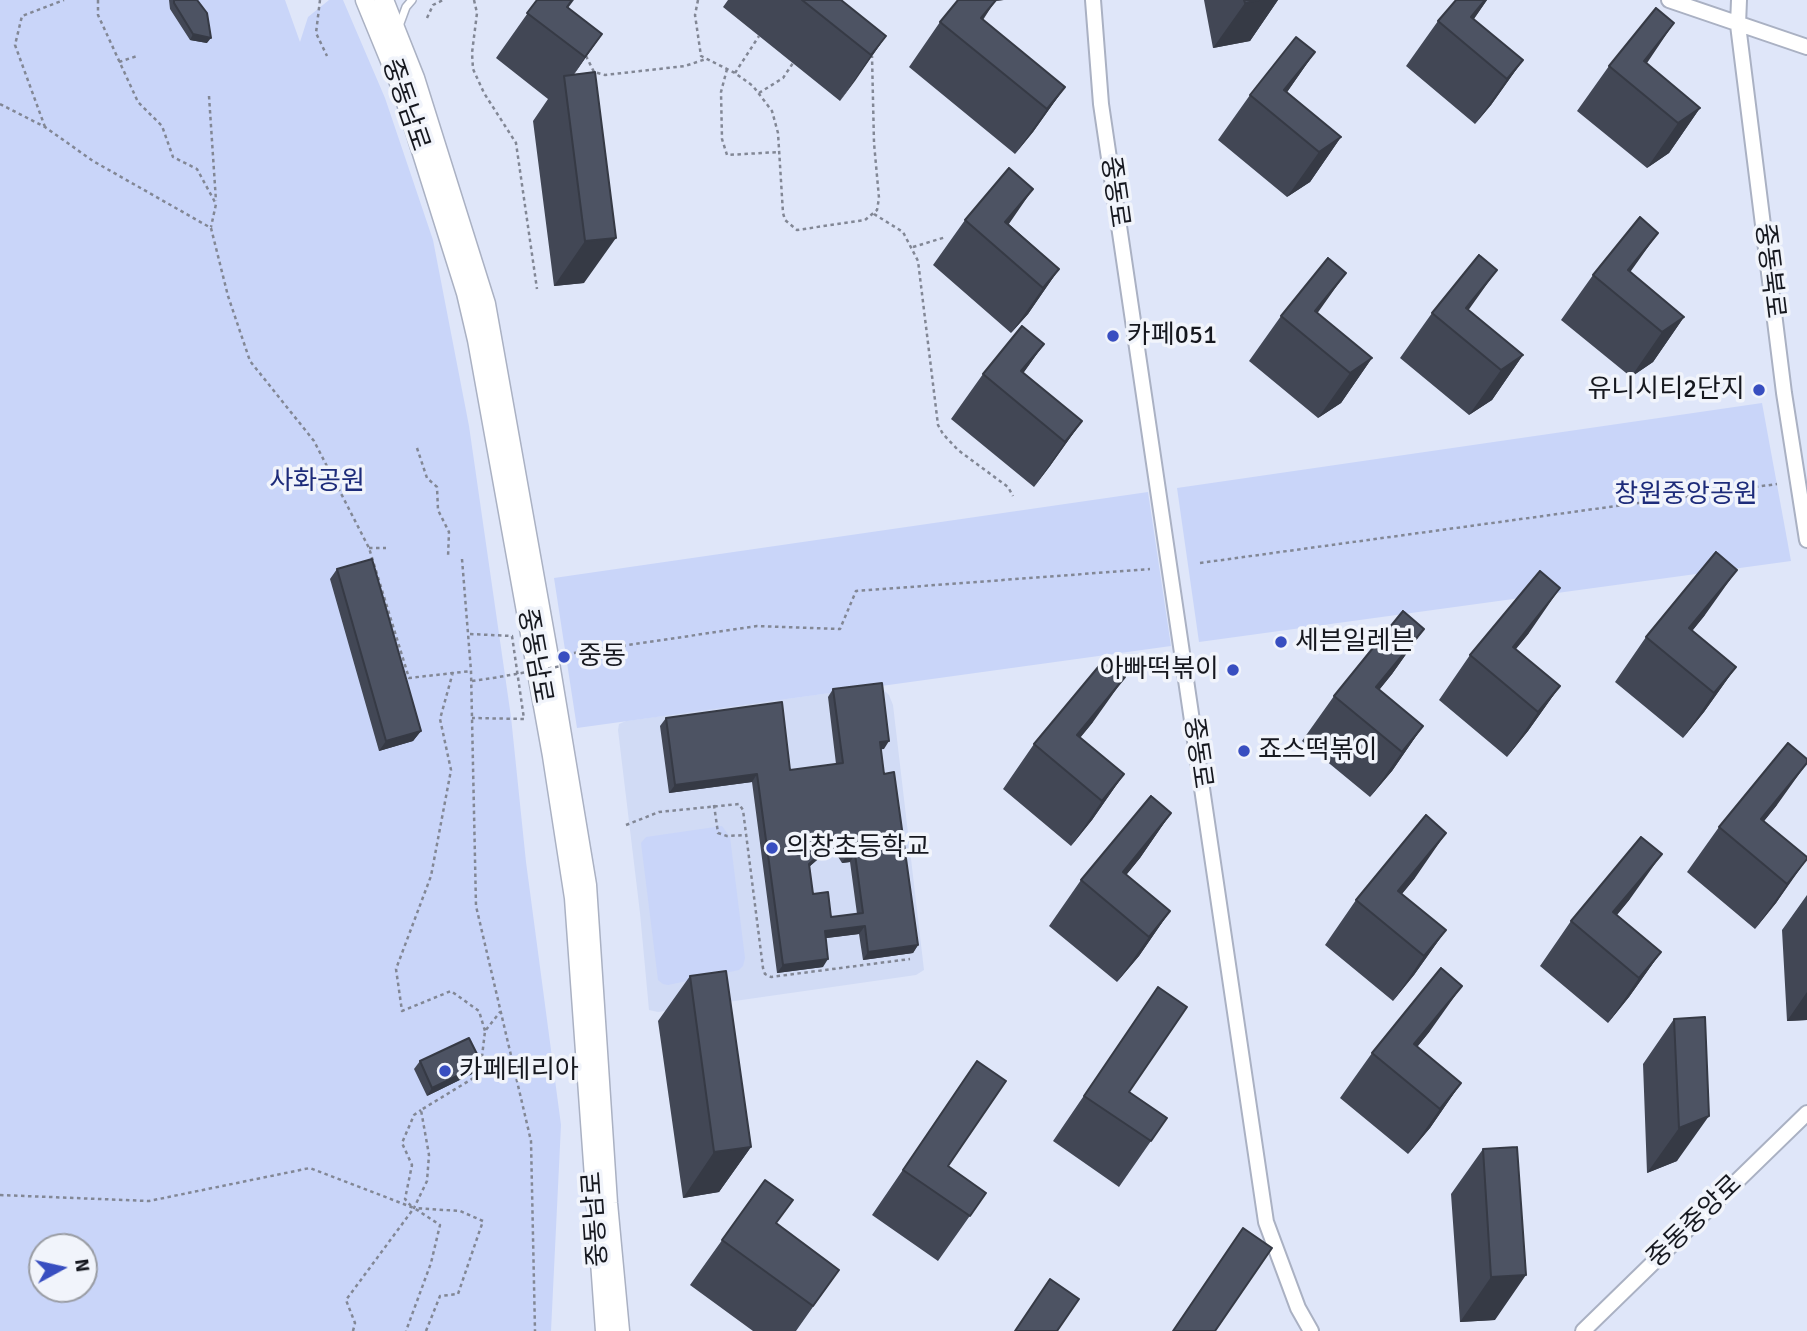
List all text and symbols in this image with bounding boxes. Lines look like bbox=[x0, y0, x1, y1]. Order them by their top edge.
street label: 중동남로 bbox=[375, 55, 435, 155]
street label: 중동로 bbox=[1094, 154, 1134, 230]
street label: 중동북로 bbox=[1748, 222, 1790, 320]
place label: 카페051 bbox=[1127, 320, 1217, 352]
marker: 카페051 bbox=[1105, 328, 1121, 344]
place label: 유니시티2단지 bbox=[1587, 374, 1745, 406]
marker: 유니시티2단지 bbox=[1751, 382, 1767, 398]
park label: 사화공원 bbox=[269, 466, 365, 498]
park label: 창원중앙공원 bbox=[1614, 479, 1758, 511]
street label: 중동남로 bbox=[510, 606, 558, 706]
place label: 세븐일레븐 bbox=[1295, 626, 1415, 658]
marker: 세븐일레븐 bbox=[1273, 634, 1289, 650]
place label: 중동 bbox=[578, 641, 626, 673]
marker: 중동 bbox=[556, 649, 572, 665]
place label: 아빠떡볶이 bbox=[1099, 654, 1219, 686]
marker: 아빠떡볶이 bbox=[1225, 662, 1241, 678]
street label: 중동로 bbox=[1177, 715, 1217, 791]
place label: 죠스떡볶이 bbox=[1258, 735, 1378, 767]
marker: 죠스떡볶이 bbox=[1236, 743, 1252, 759]
place label: 의창초등학교 bbox=[786, 832, 930, 864]
marker: 의창초등학교 bbox=[764, 840, 780, 856]
place label: 카페테리아 bbox=[459, 1055, 579, 1087]
marker: 카페테리아 bbox=[437, 1063, 453, 1079]
street label: 중동중앙로 bbox=[1641, 1169, 1749, 1275]
street label: 중동남로 bbox=[577, 1170, 615, 1268]
north arrow bbox=[28, 1233, 98, 1303]
text: N bbox=[69, 1257, 95, 1274]

